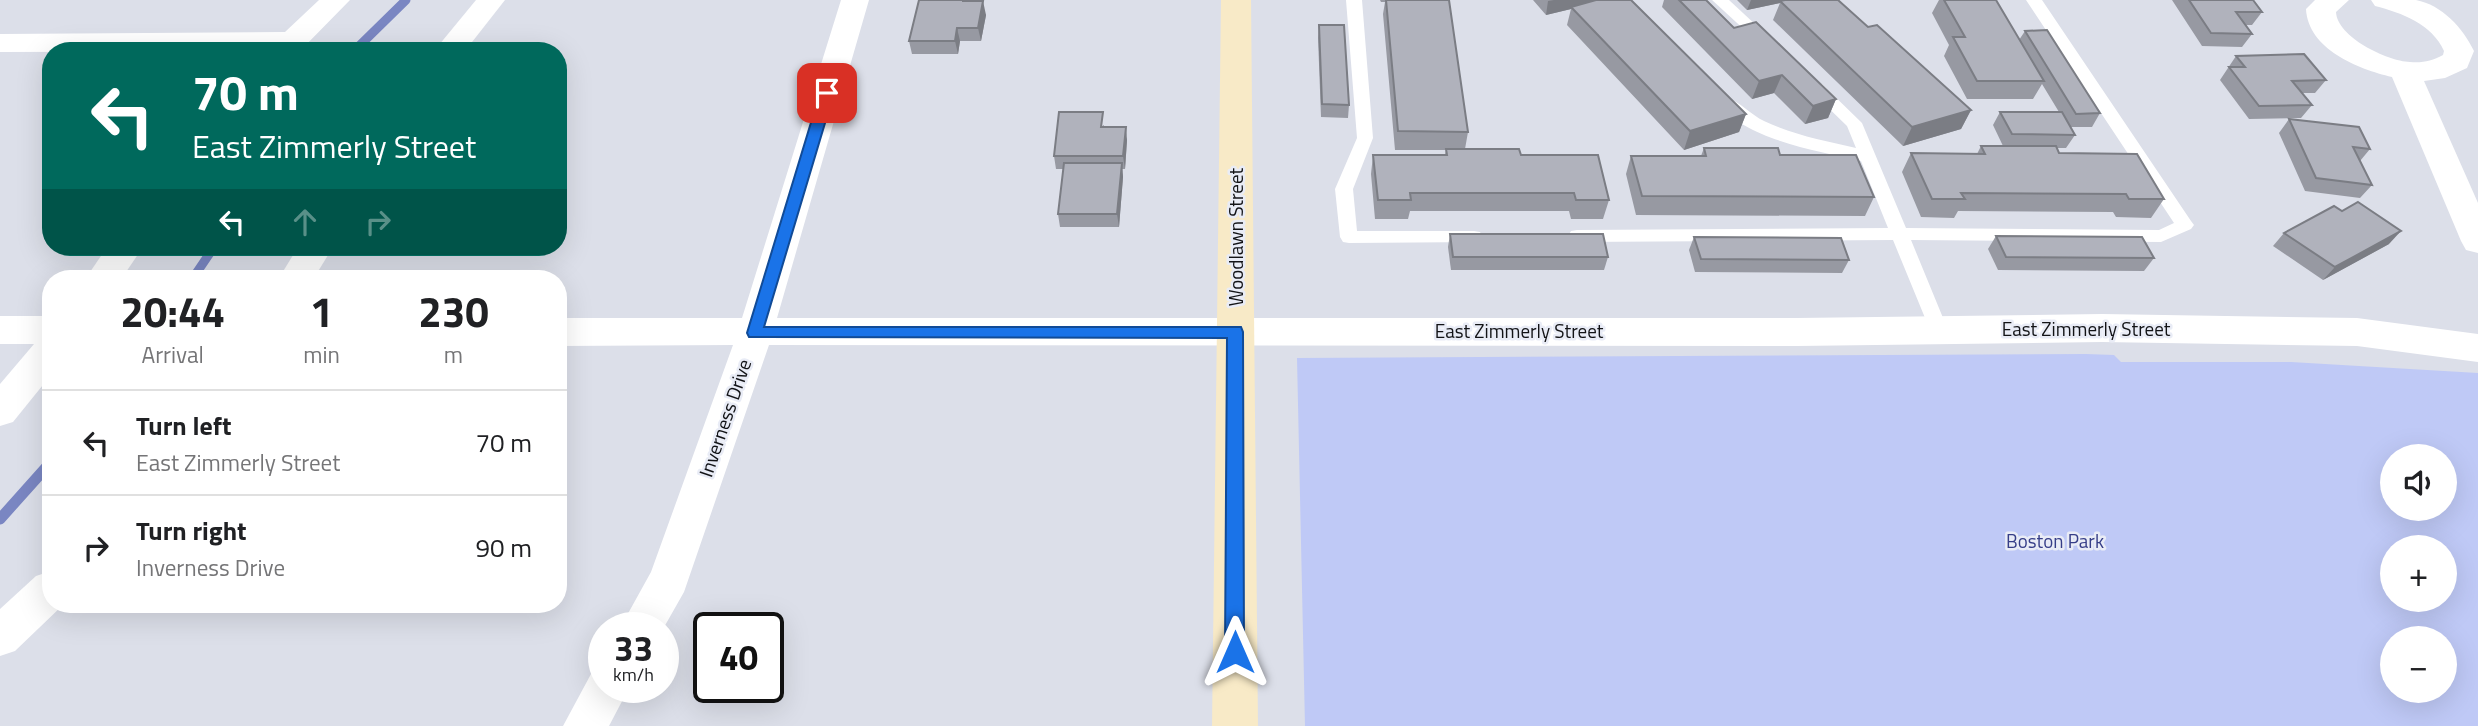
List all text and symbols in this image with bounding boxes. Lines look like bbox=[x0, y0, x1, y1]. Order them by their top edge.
text: 70 m bbox=[192, 54, 299, 129]
pin bbox=[797, 63, 857, 123]
icon: left bbox=[77, 70, 168, 161]
icon: arrive bbox=[808, 74, 846, 112]
text: East Zimmerly Street bbox=[192, 122, 476, 170]
street label: Woodlawn Street bbox=[1221, 168, 1250, 306]
icon: left bbox=[213, 203, 251, 241]
icon: ahead bbox=[286, 203, 324, 241]
icon: right bbox=[359, 203, 397, 241]
text: 20:44 bbox=[120, 279, 225, 343]
text: 1 bbox=[310, 279, 333, 343]
text: 230 bbox=[418, 279, 489, 343]
street label: East Zimmerly Street bbox=[2002, 314, 2171, 343]
street label: East Zimmerly Street bbox=[1435, 316, 1604, 345]
text: Arrival bbox=[141, 337, 204, 372]
text: min bbox=[303, 337, 340, 372]
text: m bbox=[444, 337, 463, 372]
street label: Inverness Drive bbox=[691, 355, 758, 481]
text: Turn left bbox=[136, 406, 231, 445]
text: 70 m bbox=[475, 423, 532, 462]
icon: left bbox=[77, 424, 115, 462]
map controls bbox=[2380, 444, 2457, 703]
button: sound bbox=[2380, 444, 2457, 521]
text: East Zimmerly Street bbox=[136, 445, 340, 480]
text: Turn right bbox=[136, 511, 247, 550]
park label: Boston Park bbox=[2006, 526, 2104, 555]
text: 90 m bbox=[475, 528, 532, 567]
icon: right bbox=[77, 529, 115, 567]
button: + bbox=[2380, 535, 2457, 612]
text: Inverness Drive bbox=[136, 550, 285, 585]
speed limit sign: 40 bbox=[693, 612, 784, 703]
position arrow bbox=[1198, 615, 1272, 689]
text: 33 bbox=[614, 621, 653, 675]
button: − bbox=[2380, 626, 2457, 703]
text: km/h bbox=[613, 661, 654, 688]

